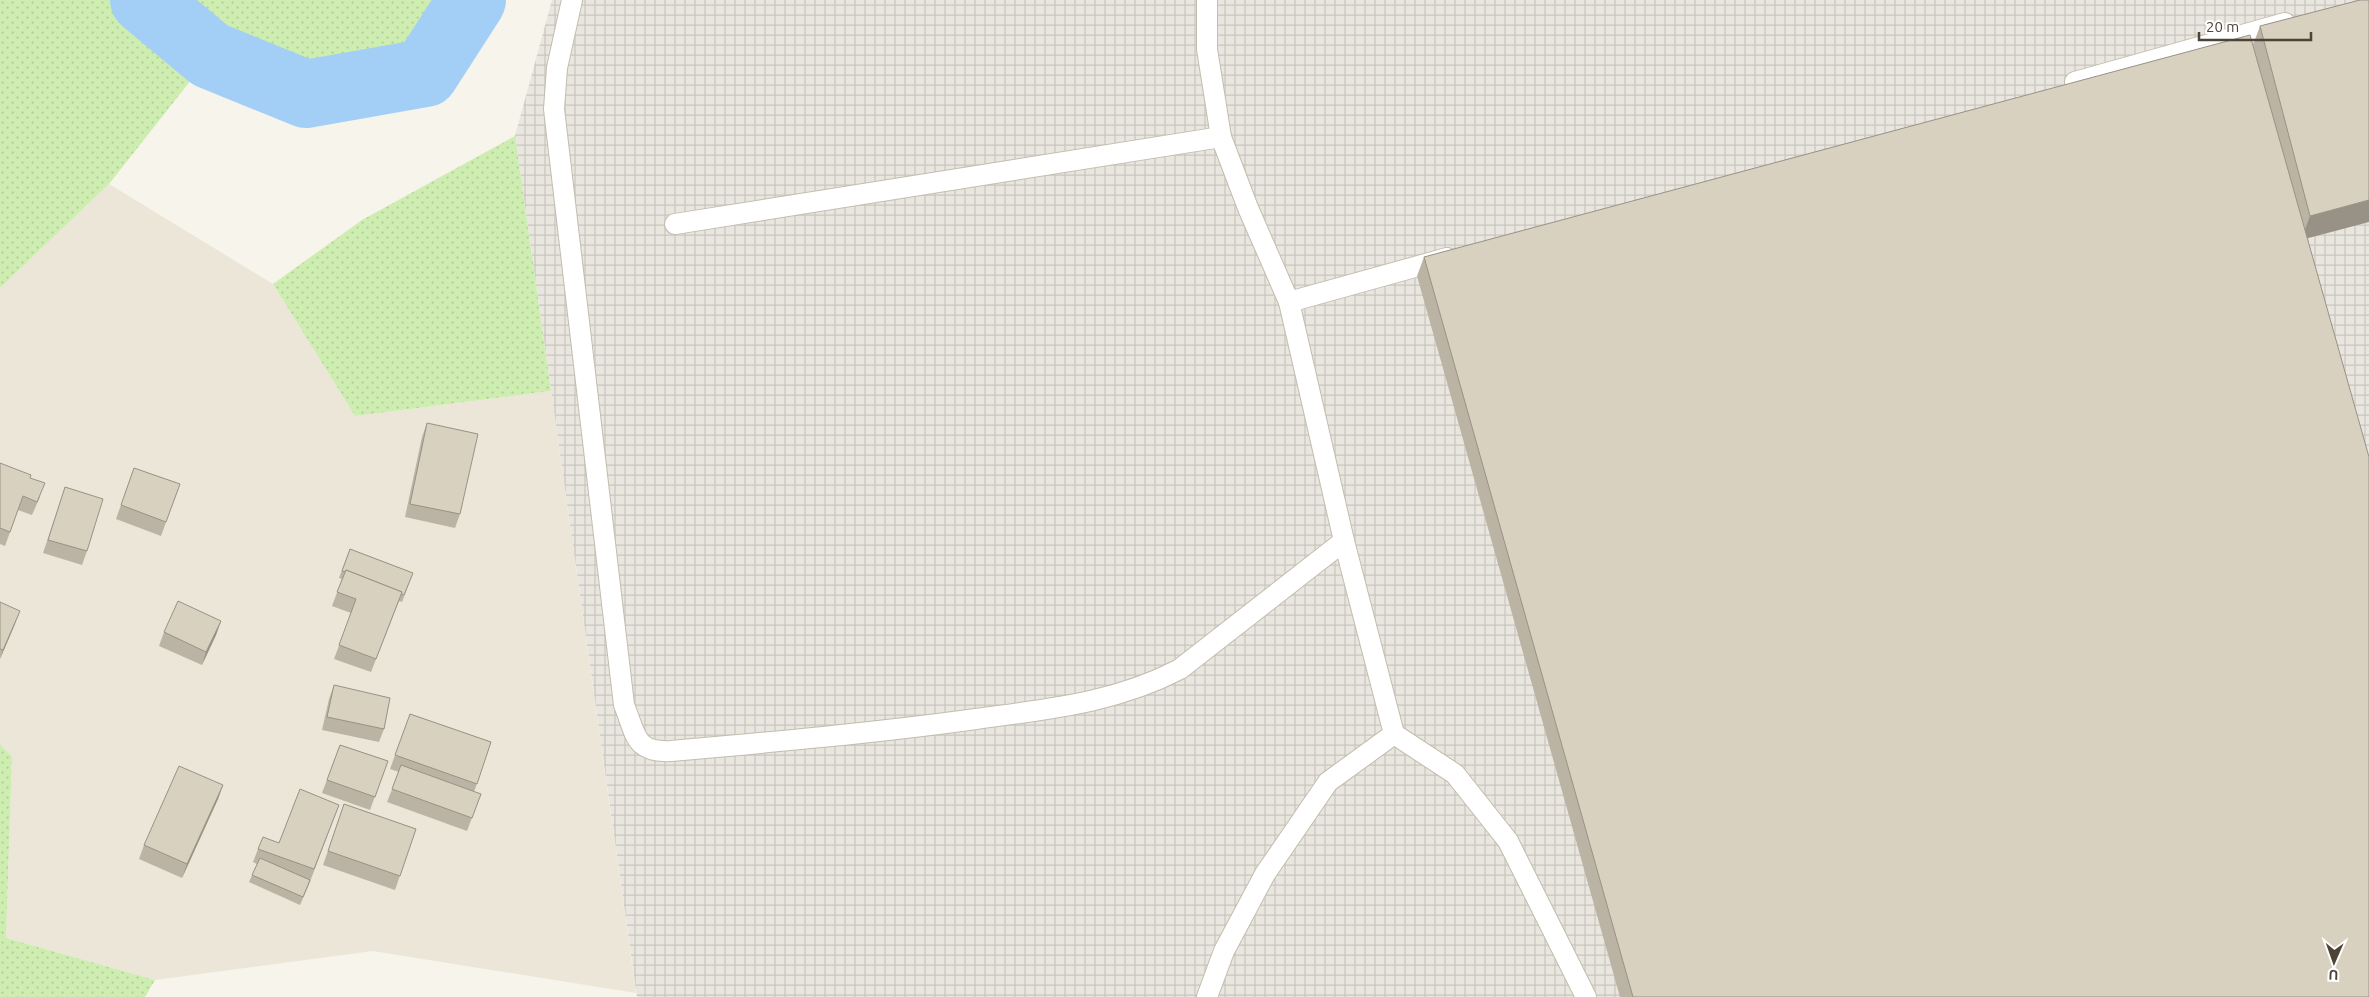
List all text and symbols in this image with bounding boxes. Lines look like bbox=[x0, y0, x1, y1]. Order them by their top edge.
scale bar bbox=[2199, 10, 2312, 42]
text: 20 m bbox=[2206, 18, 2239, 35]
north arrow bbox=[2309, 937, 2359, 987]
text: U bbox=[2328, 967, 2339, 983]

